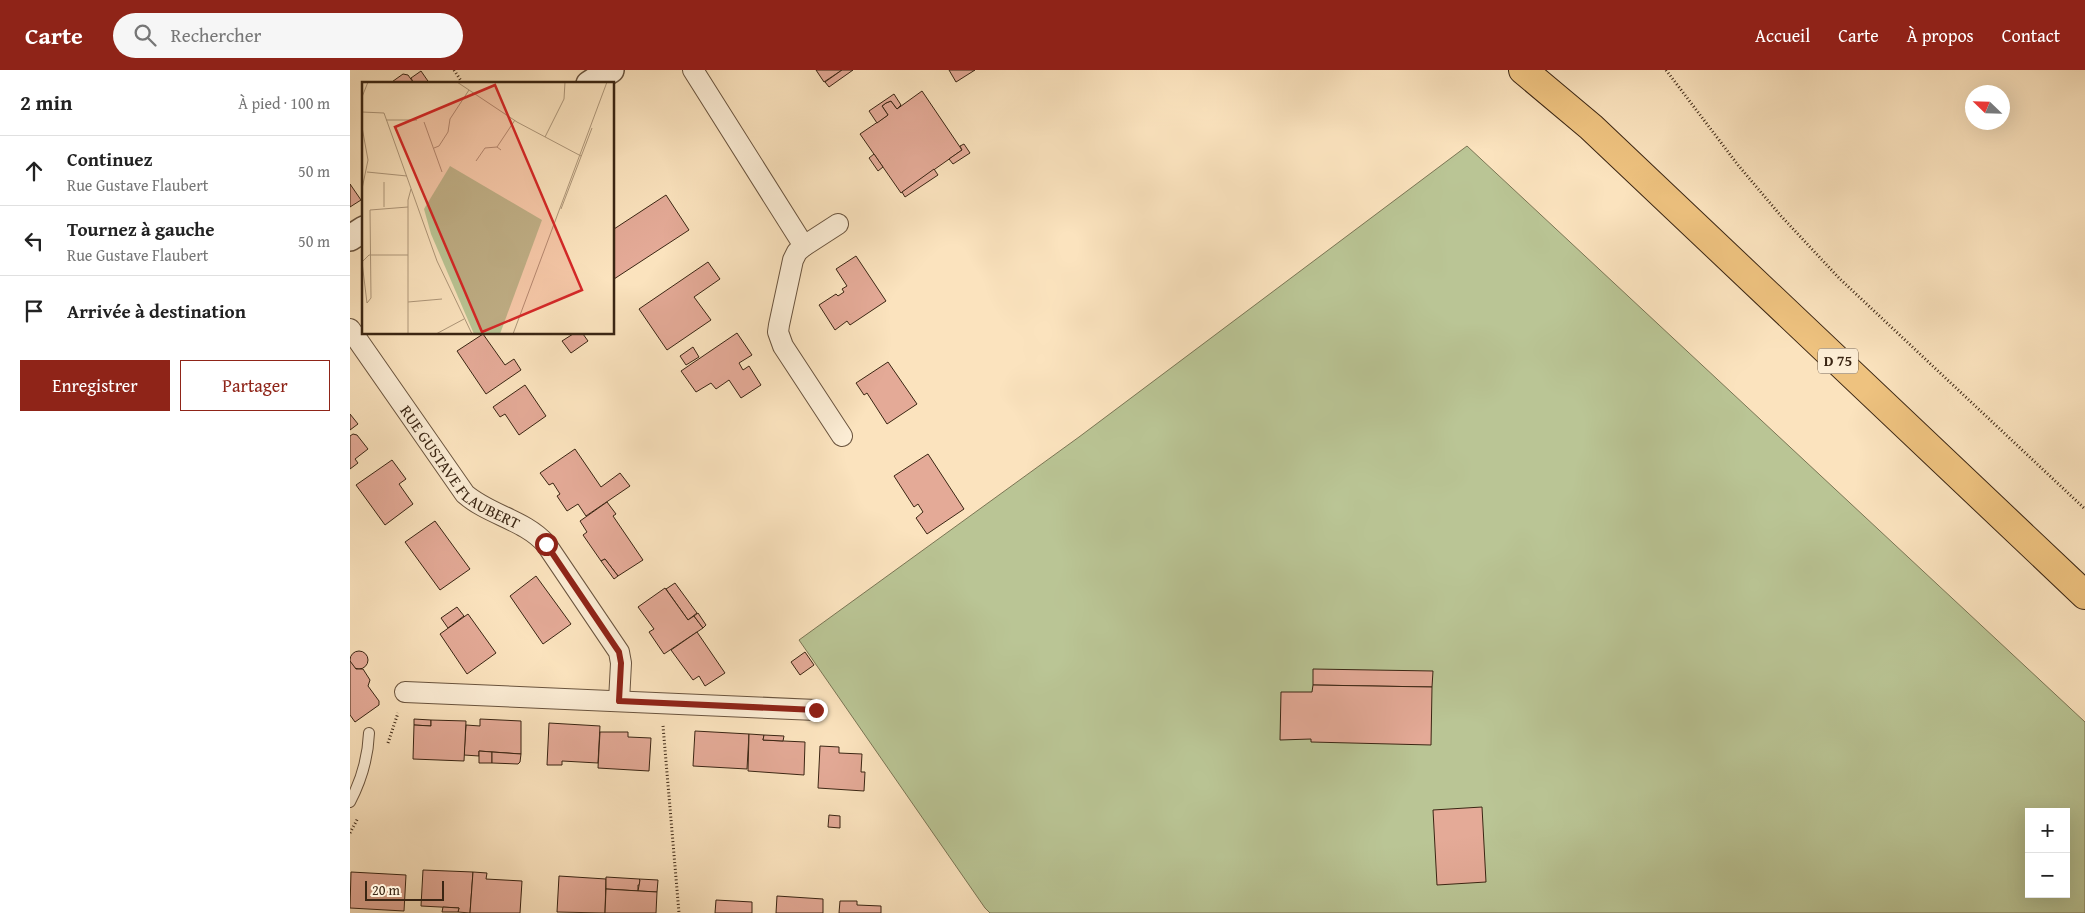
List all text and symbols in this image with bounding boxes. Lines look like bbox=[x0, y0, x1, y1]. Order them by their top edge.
search box bbox=[113, 13, 463, 58]
text: Carte bbox=[25, 18, 83, 53]
icon: search bbox=[131, 21, 159, 49]
text: Rechercher bbox=[171, 21, 261, 49]
text: Accueil bbox=[1755, 22, 1810, 49]
text: Carte bbox=[1838, 22, 1879, 49]
text: À propos bbox=[1907, 22, 1974, 49]
text: Contact bbox=[2002, 22, 2060, 49]
inset map bbox=[362, 82, 615, 335]
north arrow bbox=[1965, 85, 2010, 130]
text: 2 min bbox=[20, 87, 72, 118]
text: À pied · 100 m bbox=[238, 91, 330, 115]
text: Continuez bbox=[67, 145, 153, 173]
icon: ahead bbox=[20, 157, 48, 185]
text: 50 m bbox=[298, 159, 330, 183]
text: Rue Gustave Flaubert bbox=[67, 173, 208, 197]
text: Tournez à gauche bbox=[67, 215, 215, 243]
icon: left bbox=[20, 227, 48, 255]
text: 50 m bbox=[298, 229, 330, 253]
text: Rue Gustave Flaubert bbox=[67, 243, 208, 267]
icon: arrive bbox=[20, 297, 48, 325]
text: Arrivée à destination bbox=[67, 297, 246, 325]
road number: D 75 bbox=[1818, 348, 1858, 374]
button: Enregistrer bbox=[20, 360, 170, 411]
button: Partager bbox=[180, 360, 330, 411]
street label: RUE GUSTAVE FLAUBERT bbox=[394, 400, 524, 535]
route start bbox=[535, 533, 558, 556]
route end bbox=[805, 699, 828, 722]
map controls bbox=[2025, 808, 2070, 898]
button: + bbox=[2025, 808, 2070, 853]
button: − bbox=[2025, 853, 2070, 898]
scale bar bbox=[365, 878, 444, 901]
text: 20 m bbox=[372, 880, 400, 900]

